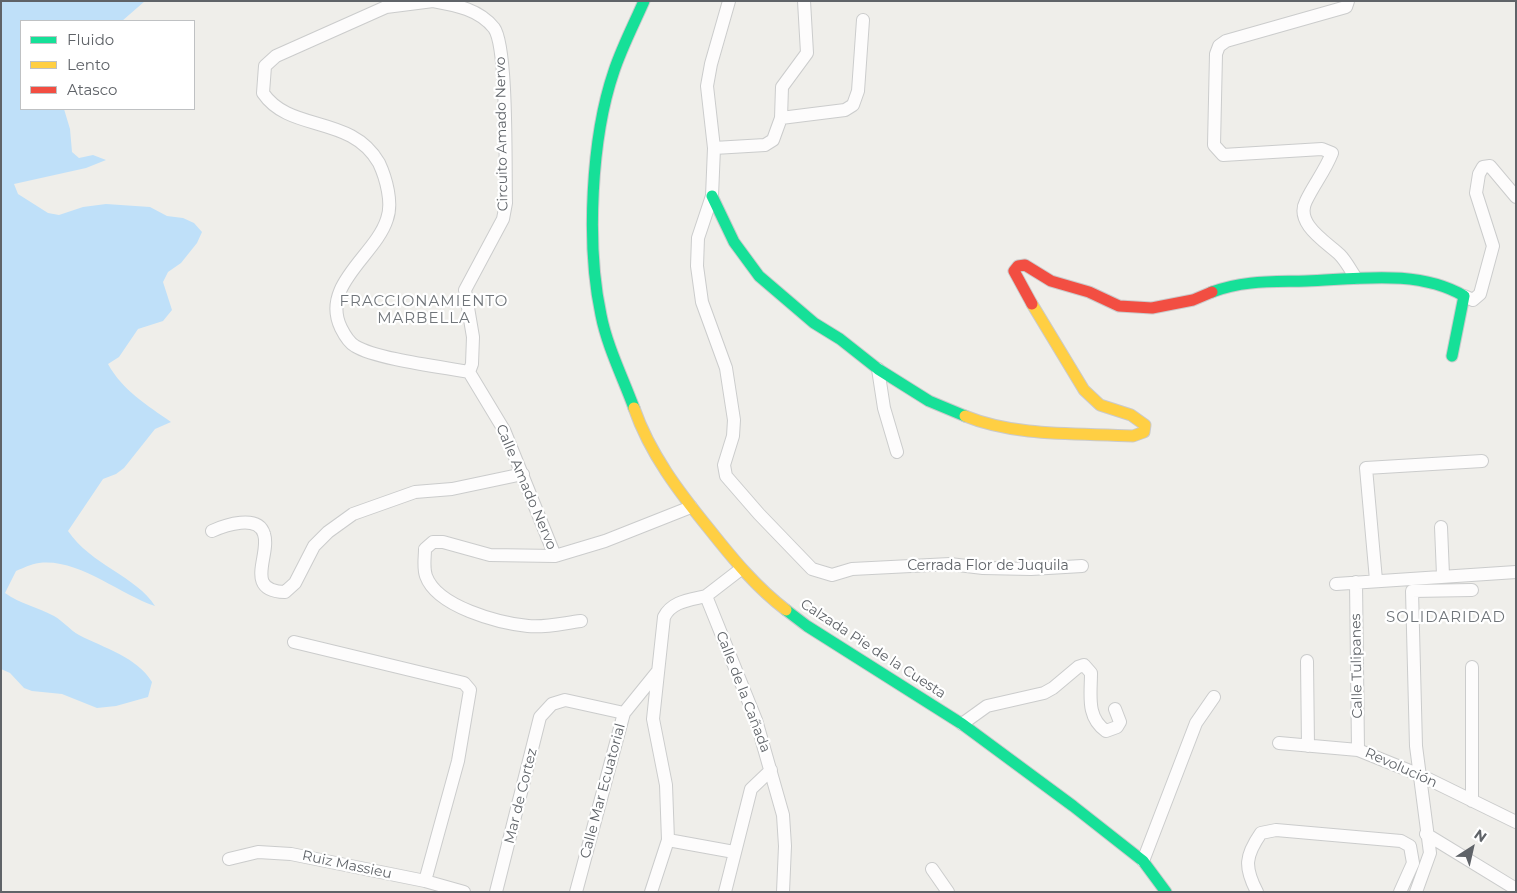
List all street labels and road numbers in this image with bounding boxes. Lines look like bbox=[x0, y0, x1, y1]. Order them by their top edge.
street label: Circuito Amado Nervo bbox=[492, 56, 512, 212]
street label: Calle Amado Nervo bbox=[492, 422, 560, 552]
street label: Cerrada Flor de Juquila bbox=[907, 558, 1069, 574]
street label: Calzada Pie de la Cuesta bbox=[797, 596, 949, 702]
street label: Calle Tulipanes bbox=[1348, 613, 1366, 719]
street label: Calle de la Cañada bbox=[712, 629, 774, 755]
street label: Calle Mar Ecuatorial bbox=[577, 722, 629, 860]
street label: Revolución bbox=[1362, 745, 1440, 791]
street label: Mar de Cortez bbox=[501, 747, 541, 845]
street label: Ruiz Massieu bbox=[301, 847, 393, 883]

